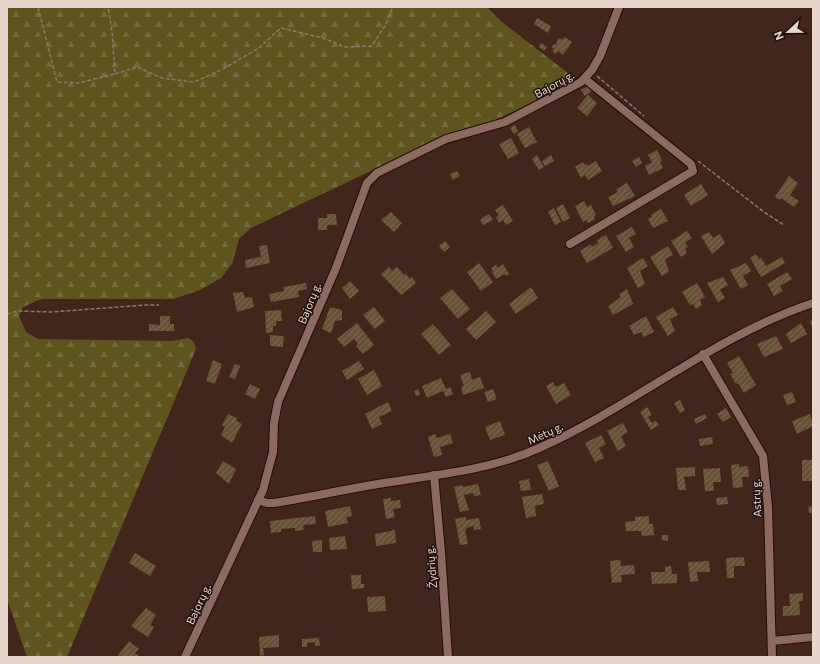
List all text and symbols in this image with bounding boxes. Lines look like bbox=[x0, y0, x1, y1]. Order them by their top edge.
north arrow bbox=[768, 12, 808, 52]
text: N bbox=[771, 30, 786, 42]
street label: Bajorų g. bbox=[532, 68, 576, 100]
street label: Bajorų g. bbox=[295, 280, 323, 326]
street label: Mėtų g. bbox=[525, 419, 565, 447]
street label: Astrų g. bbox=[748, 478, 763, 517]
street label: Žydrių g. bbox=[422, 545, 439, 589]
street label: Bajorų g. bbox=[183, 581, 213, 626]

